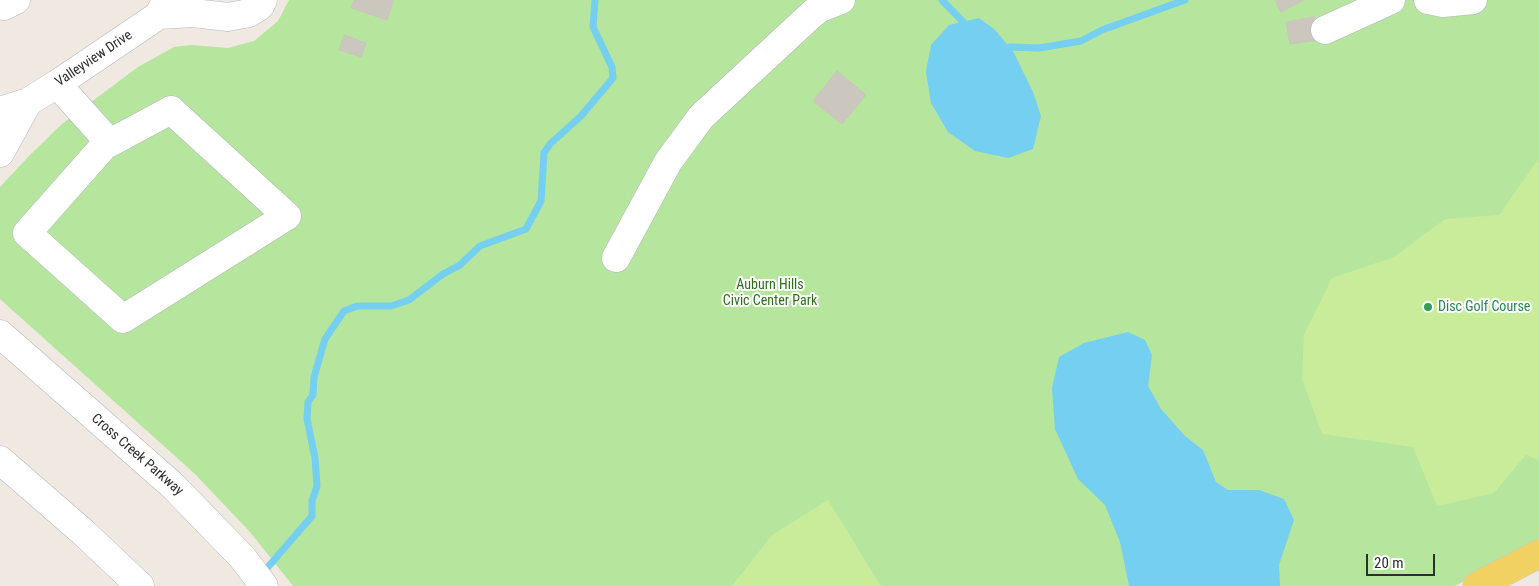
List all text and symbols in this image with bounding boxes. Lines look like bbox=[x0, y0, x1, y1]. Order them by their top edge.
street label: Valleyview Drive bbox=[52, 27, 136, 91]
park label: Auburn Hills Civic Center Park bbox=[723, 277, 817, 310]
place label: Disc Golf Course bbox=[1438, 299, 1530, 315]
marker: Disc Golf Course bbox=[1422, 301, 1434, 313]
street label: Cross Creek Parkway bbox=[88, 411, 186, 499]
scale bar bbox=[1369, 544, 1438, 576]
text: 20 m bbox=[1374, 554, 1404, 572]

